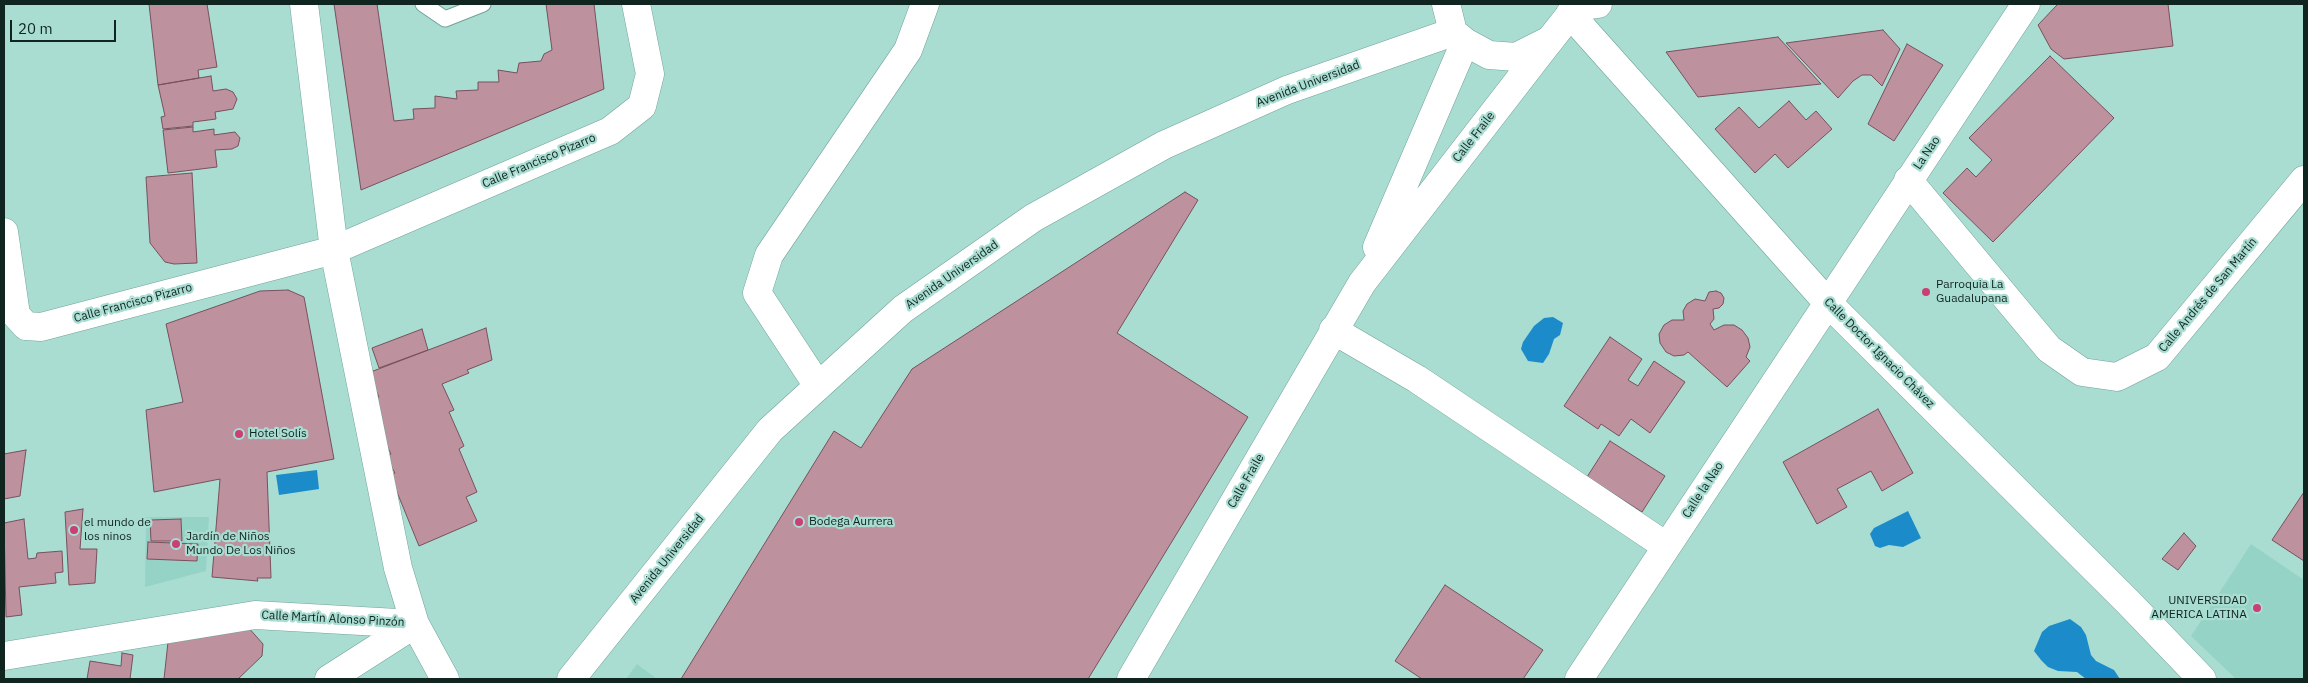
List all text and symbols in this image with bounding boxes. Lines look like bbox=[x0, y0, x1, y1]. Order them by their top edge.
scale bar bbox=[12, 10, 119, 42]
text: 20 m bbox=[18, 19, 53, 38]
street label: Avenida Universidad bbox=[1254, 58, 1362, 110]
street label: Calle Fraile bbox=[1450, 109, 1498, 165]
street label: Calle Francisco Pizarro bbox=[480, 131, 598, 191]
street label: La Nao bbox=[1911, 134, 1943, 172]
street label: Calle Andrés de San Martín bbox=[2156, 235, 2260, 355]
street label: Avenida Universidad bbox=[903, 238, 1001, 312]
place label: Parroquia La Guadalupana bbox=[1936, 278, 2008, 306]
street label: Calle Francisco Pizarro bbox=[72, 280, 194, 326]
marker: Parroquia La Guadalupana bbox=[1920, 286, 1932, 298]
street label: Calle Doctor Ignacio Chávez bbox=[1821, 295, 1937, 411]
place label: Hotel Solís bbox=[249, 427, 307, 441]
marker: Hotel Solís bbox=[233, 428, 245, 440]
street label: Calle Fraile bbox=[1225, 451, 1267, 511]
street label: Calle la Nao bbox=[1680, 459, 1726, 521]
street label: Avenida Universidad bbox=[627, 512, 707, 606]
place label: Bodega Aurrera bbox=[809, 515, 893, 529]
place label: el mundo de los ninos bbox=[84, 516, 151, 544]
marker: Bodega Aurrera bbox=[793, 516, 805, 528]
marker: el mundo de los ninos bbox=[68, 524, 80, 536]
place label: Jardín de Niños Mundo De Los Niños bbox=[186, 530, 296, 558]
marker: Jardín de Niños Mundo De Los Niños bbox=[170, 538, 182, 550]
place label: UNIVERSIDAD AMERICA LATINA bbox=[2151, 594, 2247, 622]
marker: UNIVERSIDAD AMERICA LATINA bbox=[2251, 602, 2263, 614]
street label: Calle Martín Alonso Pinzón bbox=[261, 608, 405, 630]

